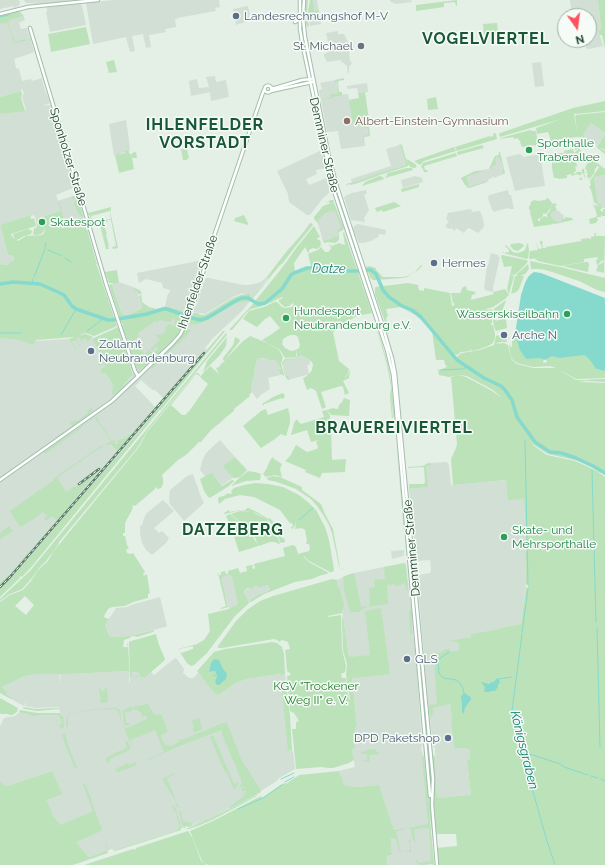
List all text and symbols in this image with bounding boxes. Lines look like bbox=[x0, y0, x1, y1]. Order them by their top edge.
north arrow bbox=[557, 8, 597, 48]
place label: Landesrechnungshof M-V bbox=[244, 9, 388, 23]
marker: Landesrechnungshof M-V bbox=[231, 11, 241, 21]
district label: VOGELVIERTEL bbox=[422, 29, 550, 49]
text: N bbox=[574, 32, 585, 46]
place label: St. Michael bbox=[293, 39, 353, 53]
marker: St. Michael bbox=[356, 41, 366, 51]
street label: Demminer Straße bbox=[306, 96, 342, 194]
street label: Sponholzer Straße bbox=[46, 106, 90, 208]
place label: Albert-Einstein-Gymnasium bbox=[355, 114, 509, 128]
district label: IHLENFELDER VORSTADT bbox=[146, 115, 264, 153]
marker: Albert-Einstein-Gymnasium bbox=[342, 116, 352, 126]
place label: Sporthalle Traberallee bbox=[537, 136, 600, 164]
marker: Sporthalle Traberallee bbox=[524, 145, 534, 155]
place label: Skatespot bbox=[50, 215, 105, 229]
marker: Skatespot bbox=[37, 217, 47, 227]
street label: Ihlenfelder Straße bbox=[175, 233, 221, 331]
place label: Hermes bbox=[442, 256, 486, 270]
marker: Hermes bbox=[429, 258, 439, 268]
water label: Datze bbox=[312, 261, 346, 277]
place label: Hundesport Neubrandenburg e.V. bbox=[294, 304, 411, 332]
place label: Wasserskiseilbahn bbox=[456, 307, 559, 321]
marker: Wasserskiseilbahn bbox=[562, 309, 572, 319]
marker: Hundesport Neubrandenburg e.V. bbox=[281, 313, 291, 323]
place label: Arche N bbox=[512, 328, 557, 342]
marker: Arche N bbox=[499, 330, 509, 340]
place label: Zollamt Neubrandenburg bbox=[99, 337, 195, 365]
marker: Zollamt Neubrandenburg bbox=[86, 346, 96, 356]
district label: BRAUEREIVIERTEL bbox=[315, 418, 473, 438]
street label: Demminer Straße bbox=[401, 499, 423, 597]
district label: DATZEBERG bbox=[182, 520, 284, 540]
place label: Skate- und Mehrsporthalle bbox=[512, 523, 596, 551]
marker: Skate- und Mehrsporthalle bbox=[499, 532, 509, 542]
place label: GLS bbox=[415, 652, 438, 666]
marker: GLS bbox=[402, 654, 412, 664]
park label: KGV "Trockener Weg II" e. V. bbox=[273, 679, 359, 707]
water label: Königsgraben bbox=[507, 709, 541, 791]
place label: DPD Paketshop bbox=[354, 731, 440, 745]
marker: DPD Paketshop bbox=[443, 733, 453, 743]

